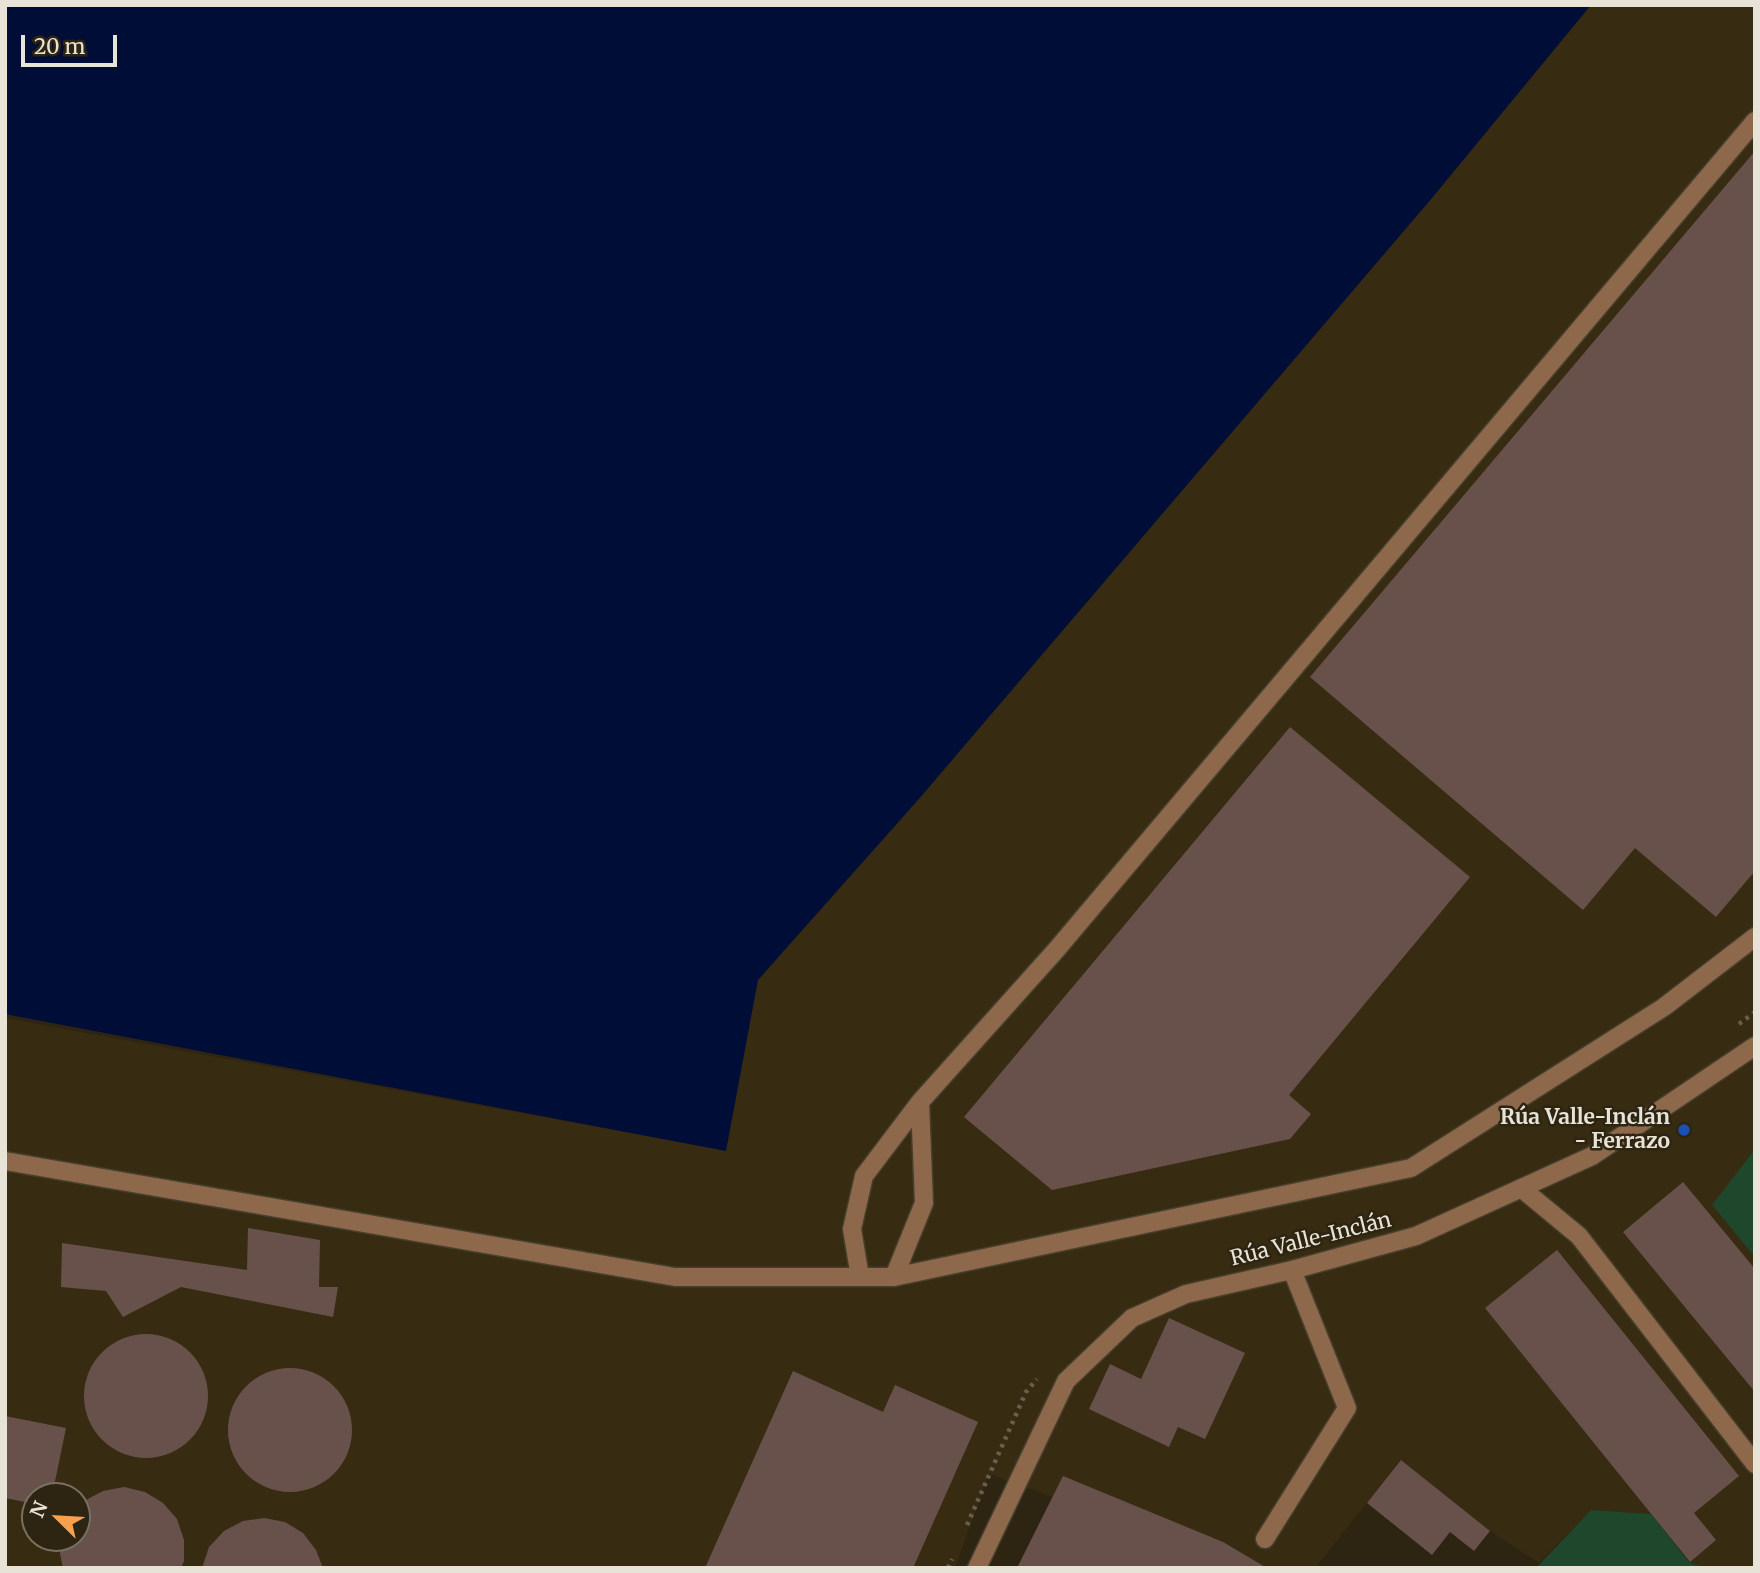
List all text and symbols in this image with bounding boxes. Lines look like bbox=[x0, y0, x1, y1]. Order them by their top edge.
scale bar bbox=[24, 21, 121, 65]
text: 20 m bbox=[34, 33, 85, 60]
place label: Rúa Valle-Inclán - Ferrazo bbox=[1500, 1105, 1670, 1155]
marker: Rúa Valle-Inclán - Ferrazo bbox=[1676, 1122, 1692, 1138]
street label: Rúa Valle-Inclán bbox=[1228, 1208, 1394, 1272]
north arrow bbox=[21, 1482, 91, 1552]
text: N bbox=[25, 1498, 53, 1521]

